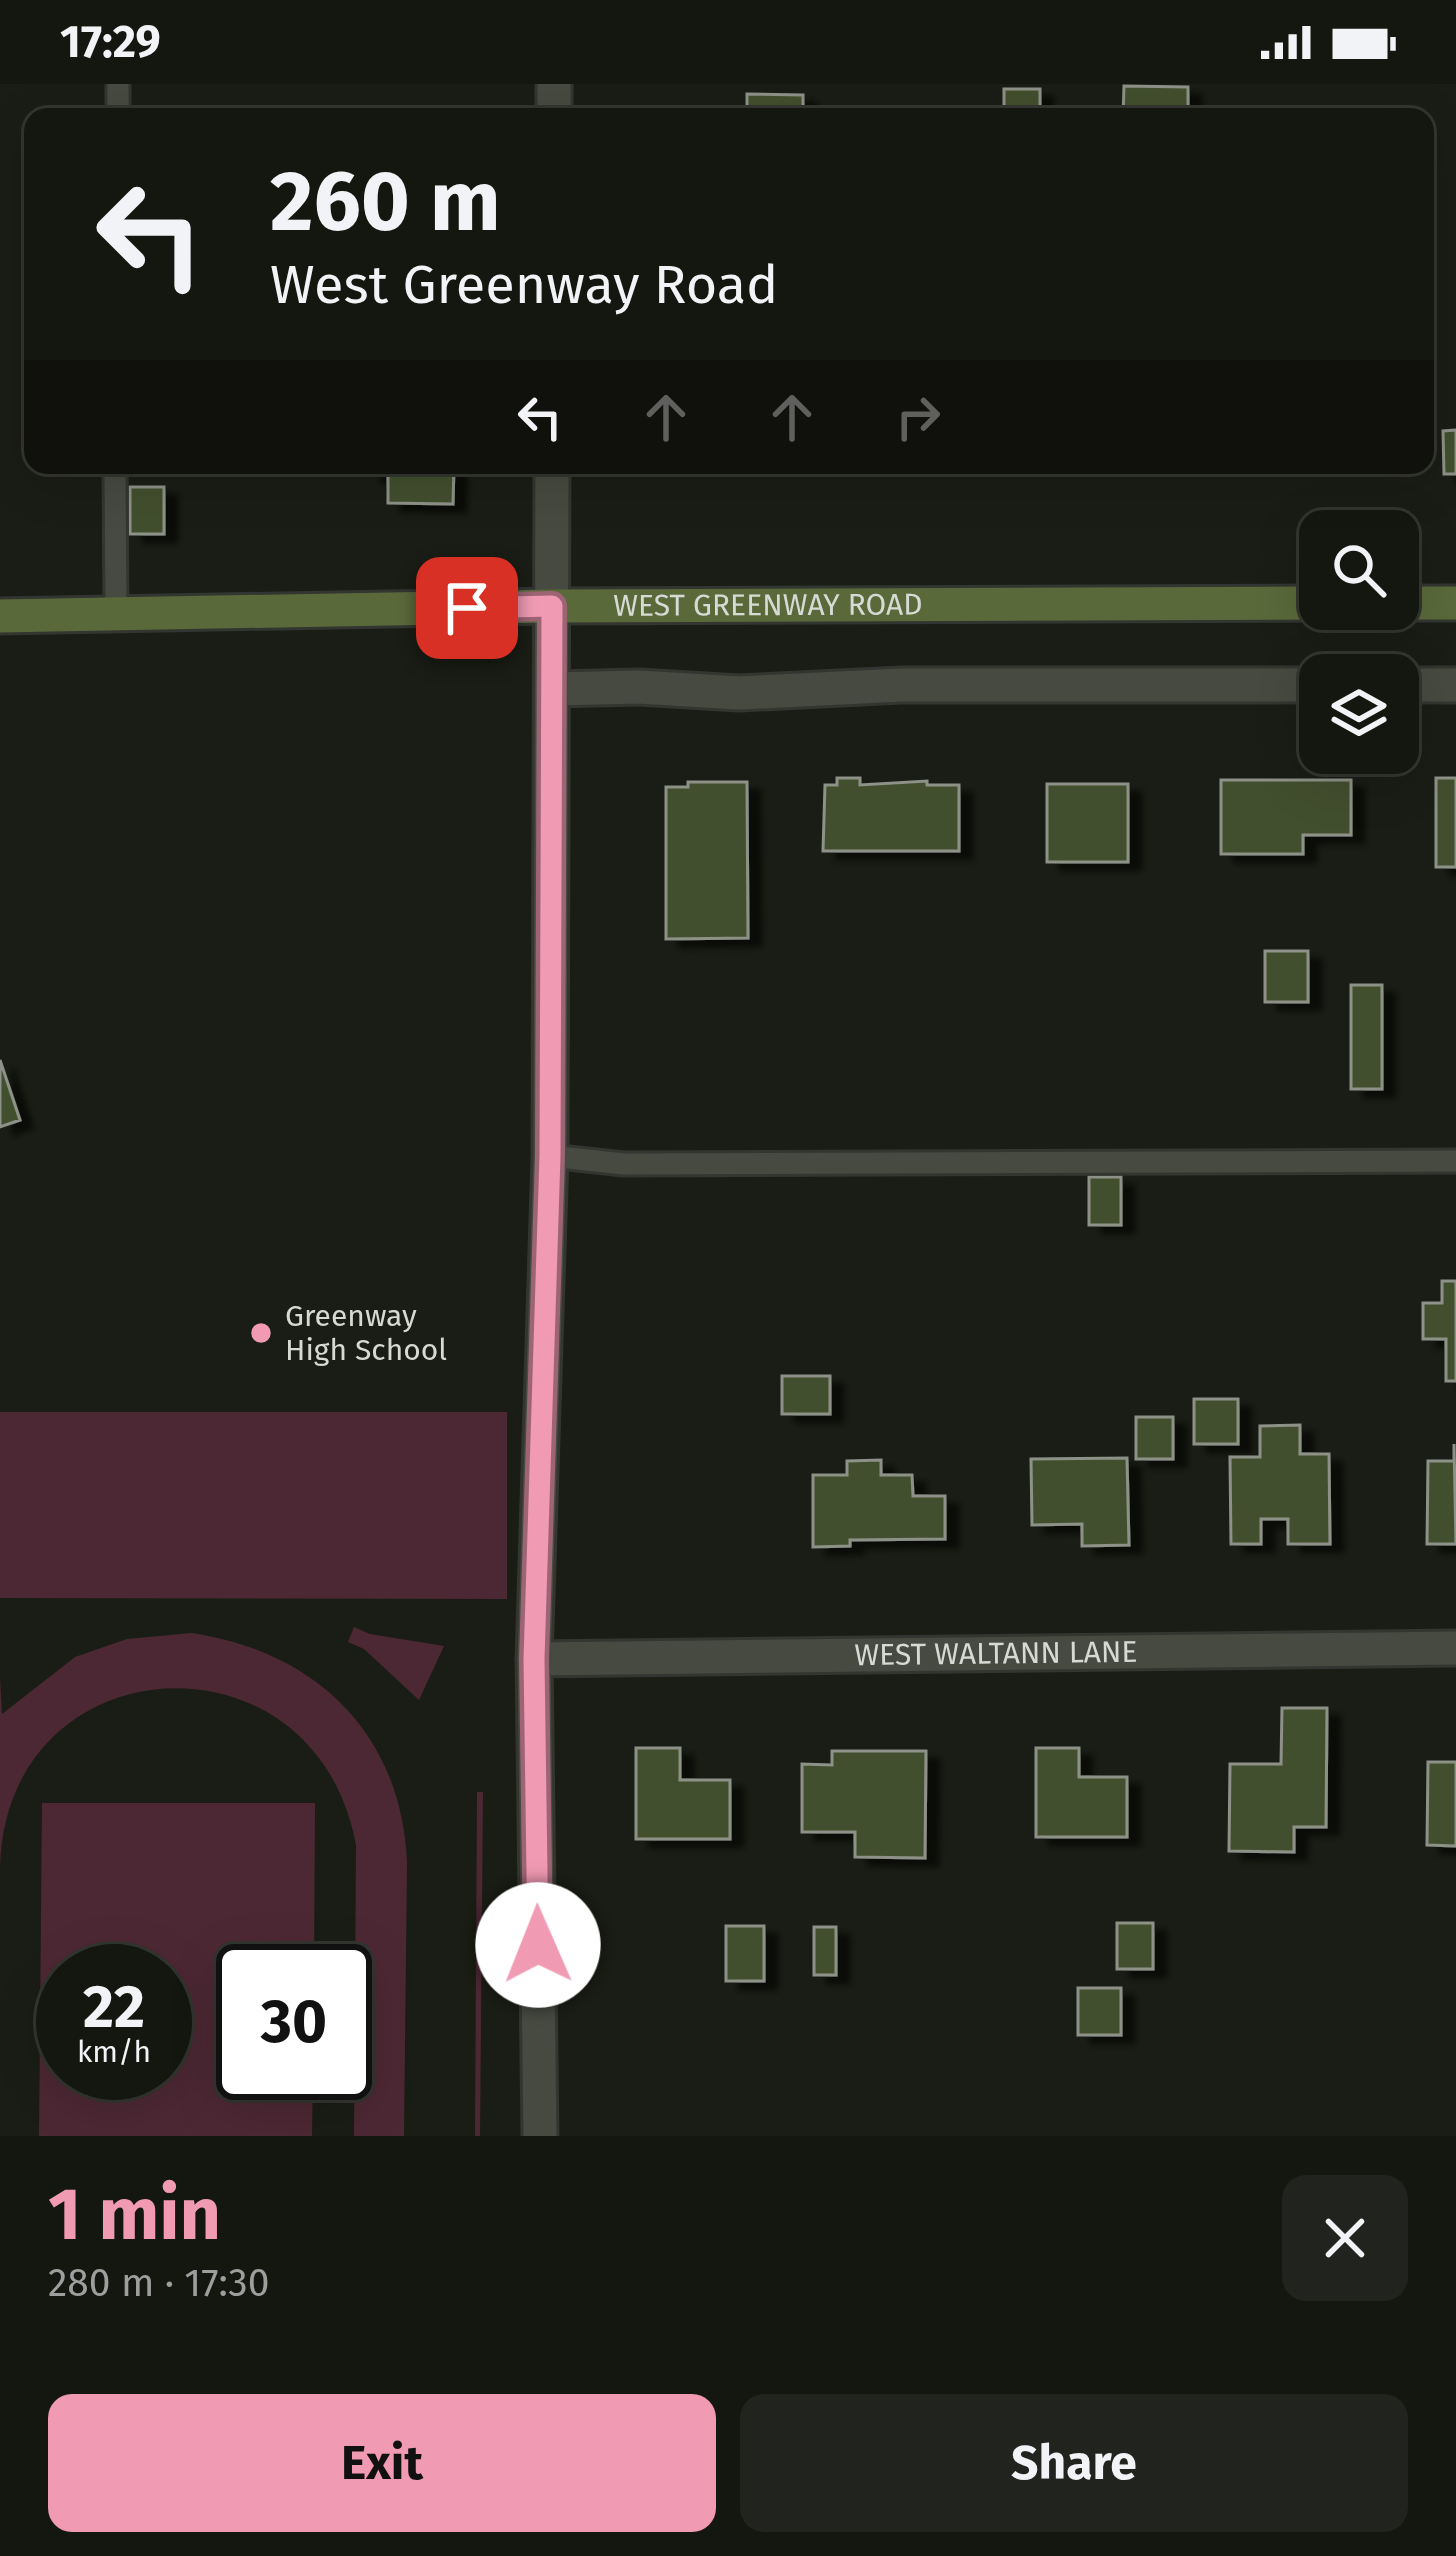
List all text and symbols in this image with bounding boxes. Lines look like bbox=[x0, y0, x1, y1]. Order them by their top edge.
text: 17:29 bbox=[60, 15, 161, 69]
text: 260 m bbox=[270, 151, 501, 252]
icon: left bbox=[72, 156, 228, 312]
text: West Greenway Road bbox=[270, 253, 778, 317]
icon: left bbox=[507, 384, 573, 450]
icon: ahead bbox=[633, 384, 699, 450]
icon: ahead bbox=[759, 384, 825, 450]
icon: right bbox=[885, 384, 951, 450]
map controls bbox=[1299, 510, 1419, 774]
button: search bbox=[1299, 510, 1419, 630]
pin bbox=[416, 557, 518, 659]
icon: arrive bbox=[434, 575, 500, 641]
street label: WEST GREENWAY ROAD bbox=[613, 587, 923, 624]
button: layers bbox=[1299, 654, 1419, 774]
place label: Greenway High School bbox=[285, 1298, 447, 1368]
marker: Greenway High School bbox=[248, 1320, 274, 1346]
street label: WEST WALTANN LANE bbox=[854, 1634, 1138, 1673]
position arrow bbox=[475, 1882, 601, 2008]
speed limit sign: 30 bbox=[216, 1944, 372, 2100]
text: 22 bbox=[83, 1971, 145, 2043]
text: km/h bbox=[77, 2034, 151, 2070]
text: 1 min bbox=[48, 2172, 221, 2258]
button: close bbox=[1282, 2175, 1408, 2301]
text: 280 m · 17:30 bbox=[48, 2260, 269, 2306]
button: Exit bbox=[48, 2394, 716, 2532]
button: Share bbox=[740, 2394, 1408, 2532]

